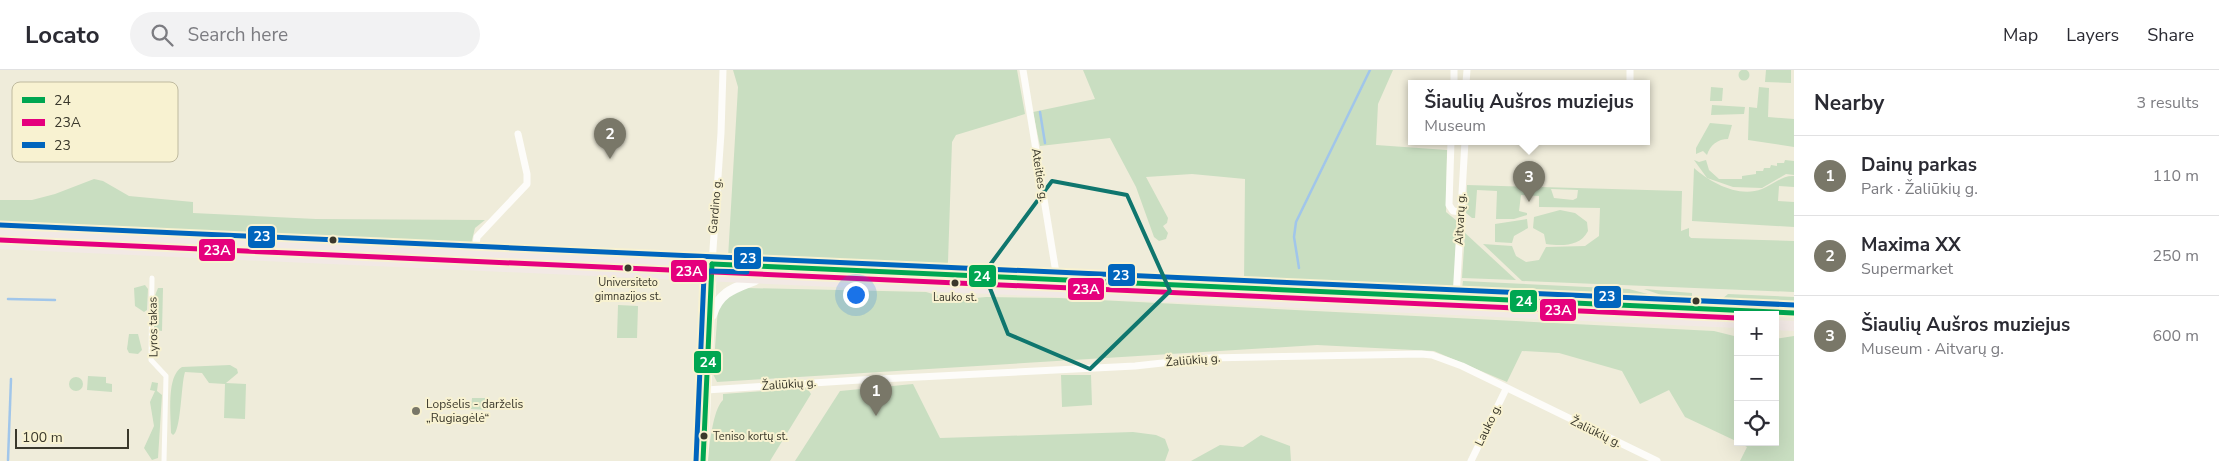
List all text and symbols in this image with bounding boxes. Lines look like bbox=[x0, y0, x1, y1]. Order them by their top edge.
search box bbox=[130, 12, 480, 57]
text: Locato bbox=[25, 19, 100, 51]
icon: search bbox=[148, 21, 176, 49]
text: Search here bbox=[188, 22, 288, 48]
text: Map bbox=[2003, 23, 2038, 47]
text: Layers bbox=[2066, 23, 2119, 47]
text: Share bbox=[2147, 23, 2194, 47]
popup bbox=[1408, 80, 1650, 145]
legend bbox=[12, 82, 178, 162]
text: Šiaulių Aušros muziejus bbox=[1424, 89, 1634, 115]
text: Nearby bbox=[1814, 89, 1884, 117]
text: 24 bbox=[54, 91, 71, 110]
text: 3 results bbox=[2137, 92, 2199, 114]
text: 23A bbox=[54, 113, 81, 132]
text: Museum bbox=[1424, 115, 1486, 137]
pin: 2 bbox=[594, 118, 626, 159]
text: 23 bbox=[54, 136, 71, 155]
street label: Ateities g. bbox=[1028, 147, 1052, 203]
text: Dainų parkas bbox=[1861, 152, 1977, 178]
pin: 3 bbox=[1513, 161, 1545, 202]
text: 1 bbox=[1825, 165, 1835, 187]
text: 110 m bbox=[2152, 165, 2199, 187]
street label: Gardino g. bbox=[705, 178, 725, 234]
text: Park · Žaliūkių g. bbox=[1861, 178, 1978, 200]
street label: Aitvarų g. bbox=[1451, 193, 1469, 245]
line badge: 23 bbox=[247, 225, 276, 249]
text: 23 bbox=[254, 227, 270, 246]
text: Maxima XX bbox=[1861, 232, 1961, 258]
unlabelled marker bbox=[328, 235, 338, 245]
line badge: 23A bbox=[198, 238, 236, 262]
text: 23A bbox=[203, 241, 231, 260]
text: 2 bbox=[1825, 245, 1835, 267]
text: 250 m bbox=[2152, 245, 2199, 267]
line badge: 23 bbox=[733, 246, 762, 270]
text: 23 bbox=[740, 249, 756, 268]
text: Supermarket bbox=[1861, 258, 1953, 280]
line badge: 23A bbox=[670, 259, 708, 283]
text: 23A bbox=[675, 262, 703, 281]
marker: Universiteto gimnazijos st. bbox=[623, 263, 633, 273]
line badge: 23 bbox=[1107, 263, 1136, 287]
line badge: 24 bbox=[968, 264, 997, 288]
text: 23 bbox=[1113, 266, 1129, 285]
text: 24 bbox=[974, 267, 991, 286]
place label: Universiteto gimnazijos st. bbox=[595, 275, 661, 304]
line badge: 23A bbox=[1067, 277, 1105, 301]
marker: Lauko st. bbox=[950, 278, 960, 288]
text: 23A bbox=[1072, 280, 1100, 299]
your location bbox=[843, 282, 869, 308]
line badge: 23 bbox=[1593, 285, 1622, 309]
text: 23 bbox=[1599, 287, 1615, 306]
line badge: 24 bbox=[1509, 289, 1538, 313]
place label: Lauko st. bbox=[933, 290, 977, 305]
text: 24 bbox=[1516, 292, 1533, 311]
street label: Lyros takas bbox=[144, 296, 162, 357]
unlabelled marker bbox=[1691, 296, 1701, 306]
line badge: 23A bbox=[1539, 298, 1577, 322]
text: 23A bbox=[1544, 301, 1572, 320]
map controls bbox=[1734, 311, 1779, 446]
button: + bbox=[1734, 311, 1779, 356]
text: Šiaulių Aušros muziejus bbox=[1861, 312, 2070, 338]
text: 3 bbox=[1825, 325, 1835, 347]
text: 600 m bbox=[2152, 325, 2199, 347]
text: Museum · Aitvarų g. bbox=[1861, 338, 2004, 360]
line badge: 24 bbox=[693, 350, 722, 374]
street label: Žaliūkių g. bbox=[1165, 350, 1221, 370]
text: 24 bbox=[700, 353, 717, 372]
button: − bbox=[1734, 356, 1779, 401]
street label: Žaliūkių g. bbox=[761, 374, 817, 394]
pin: 1 bbox=[860, 375, 892, 416]
place label: Lopšelis - darželis „Rugiagėlė“ bbox=[426, 396, 523, 426]
street label: Lauko g. bbox=[1471, 401, 1505, 449]
button: locate bbox=[1734, 401, 1779, 446]
marker: Lopšelis - darželis „Rugiagėlė“ bbox=[410, 405, 422, 417]
street label: Žaliūkių g. bbox=[1568, 413, 1624, 451]
scale bar bbox=[15, 426, 129, 449]
text: 100 m bbox=[22, 428, 63, 447]
place label: Teniso kortų st. bbox=[713, 429, 788, 444]
marker: Teniso kortų st. bbox=[699, 431, 709, 441]

